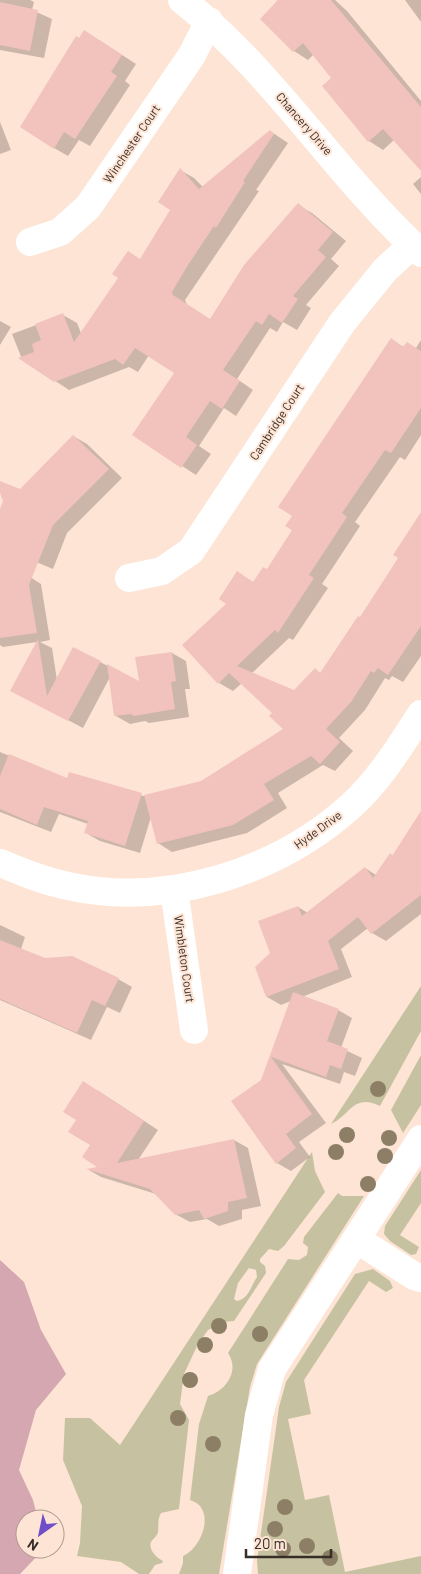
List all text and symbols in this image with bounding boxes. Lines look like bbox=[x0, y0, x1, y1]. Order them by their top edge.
street label: Chancery Drive bbox=[274, 89, 336, 157]
street label: Winchester Court bbox=[100, 102, 162, 185]
street label: Cambridge Court bbox=[246, 381, 306, 462]
street label: Hyde Drive bbox=[291, 807, 344, 851]
street label: Wimbleton Court bbox=[172, 914, 198, 1003]
north arrow bbox=[15, 1509, 65, 1559]
scale bar bbox=[246, 1526, 331, 1558]
text: 20 m bbox=[254, 1534, 286, 1552]
text: N bbox=[24, 1536, 41, 1555]

